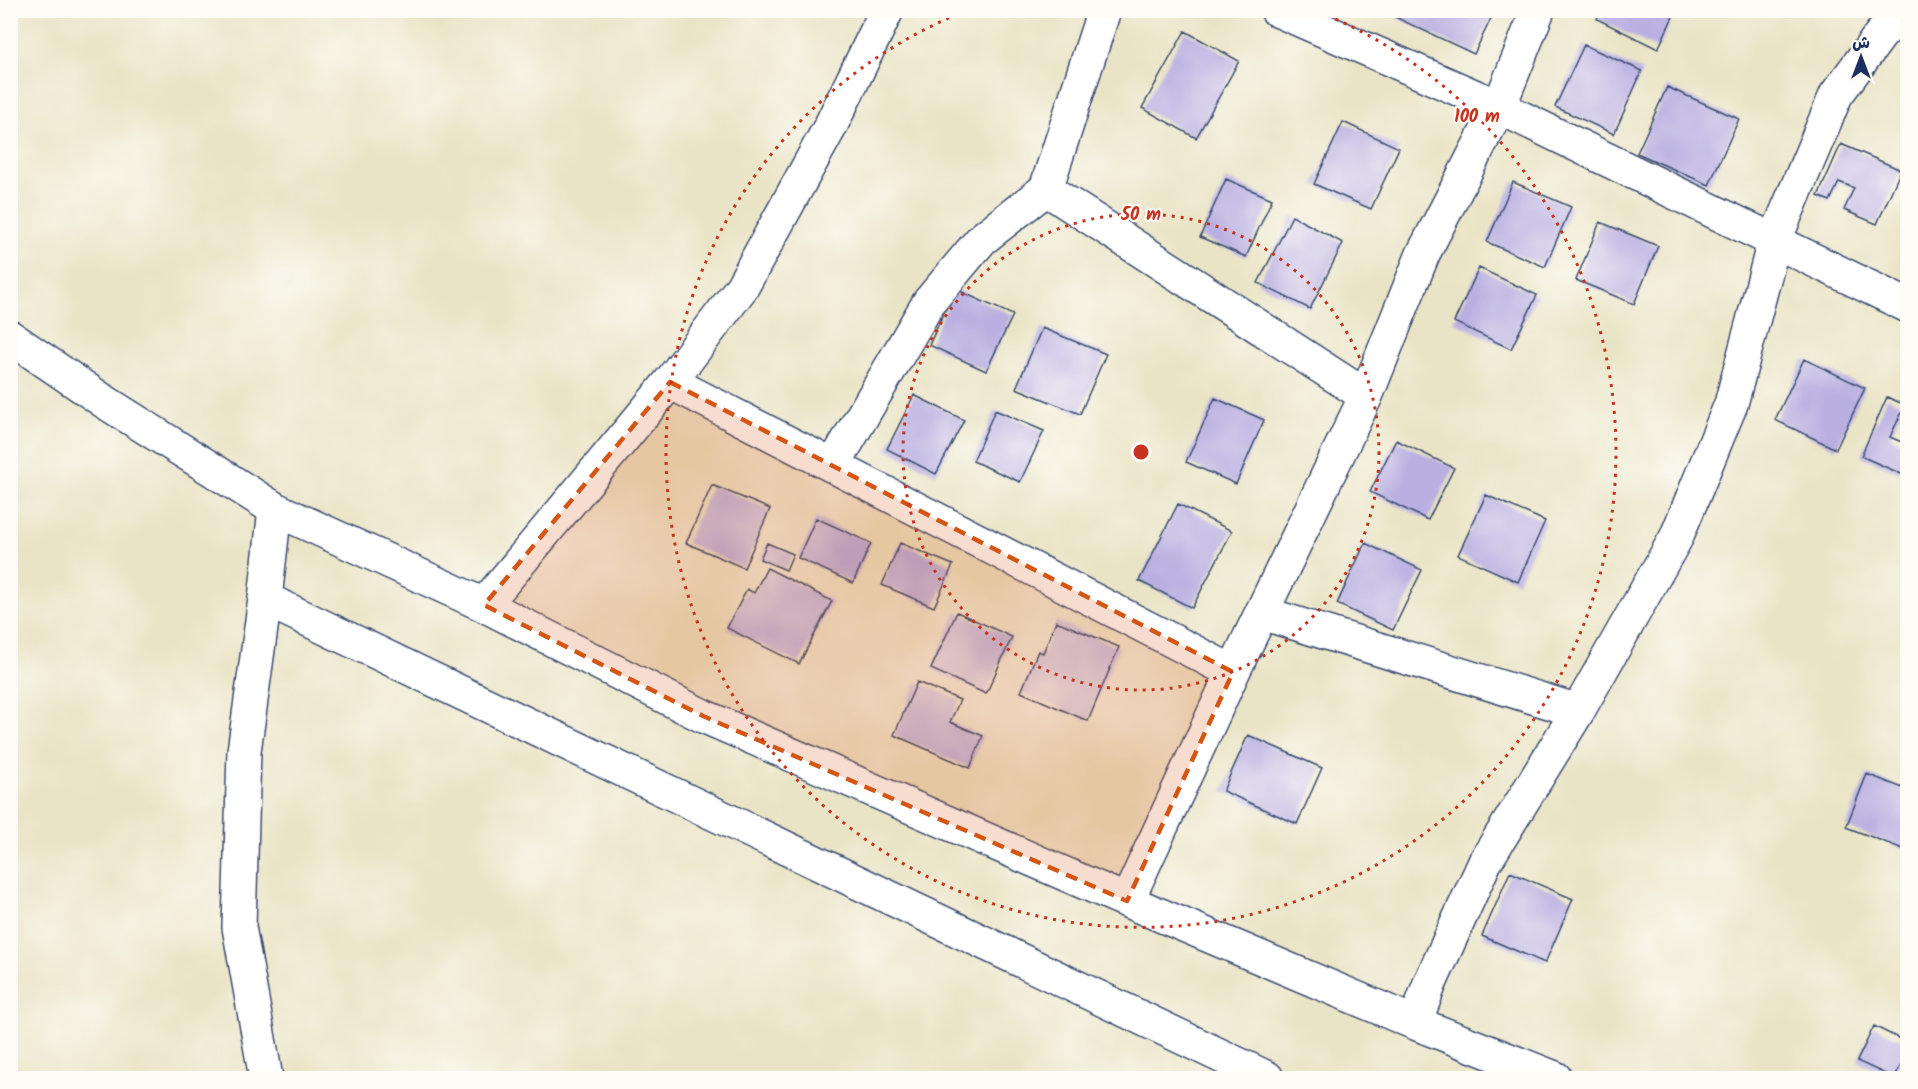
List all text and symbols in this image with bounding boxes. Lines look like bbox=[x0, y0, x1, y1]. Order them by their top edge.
north arrow bbox=[1831, 27, 1891, 87]
text: ش bbox=[1852, 31, 1870, 56]
text: 100 m bbox=[1454, 103, 1500, 132]
text: 50 m bbox=[1120, 201, 1161, 230]
centre of rings bbox=[1131, 442, 1151, 462]

